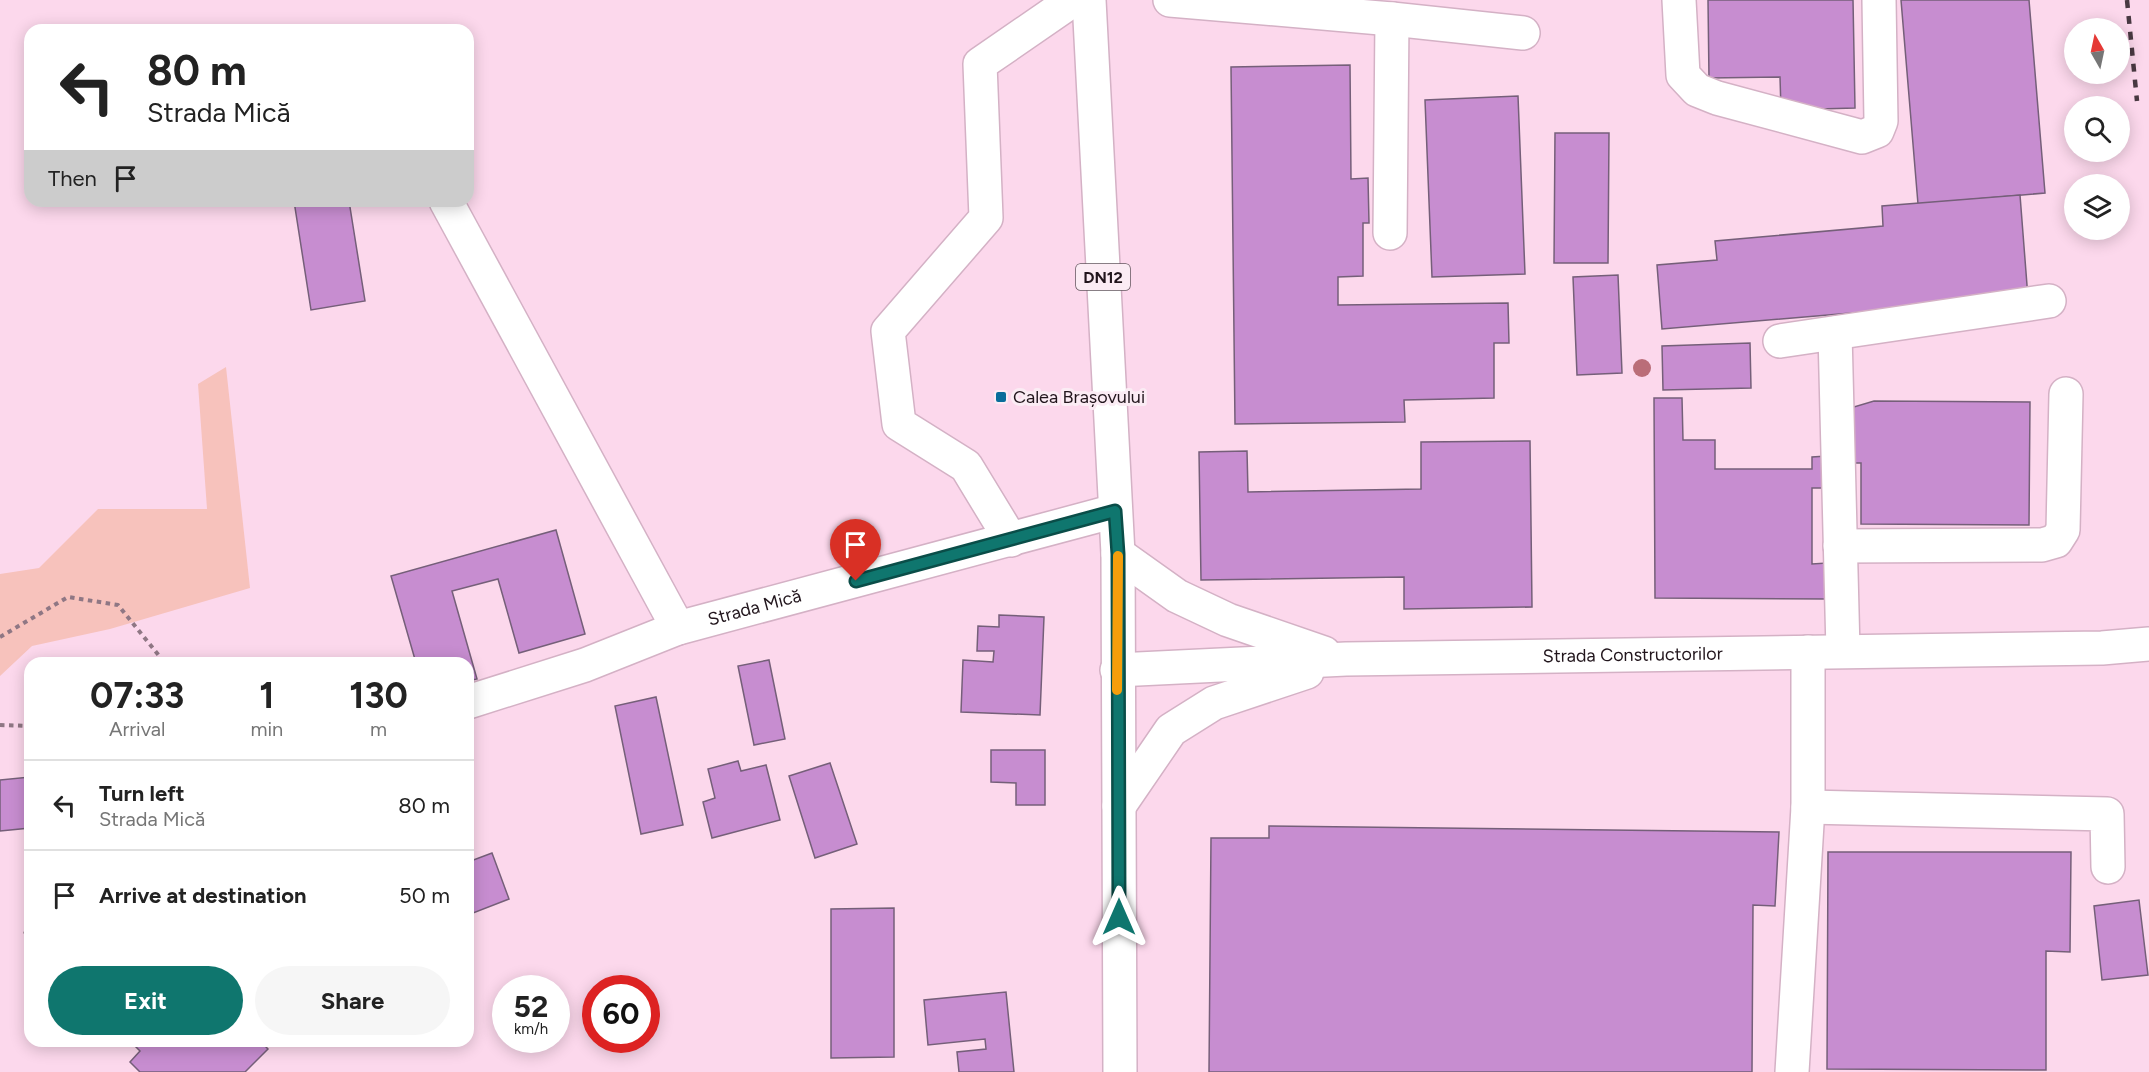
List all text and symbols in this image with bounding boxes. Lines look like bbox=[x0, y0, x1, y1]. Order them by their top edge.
north arrow bbox=[2064, 18, 2130, 84]
map controls bbox=[2064, 18, 2130, 240]
text: 80 m bbox=[147, 45, 247, 96]
icon: left bbox=[48, 48, 126, 126]
text: Strada Mică bbox=[147, 96, 290, 129]
button: search bbox=[2064, 96, 2130, 162]
icon: arrive bbox=[109, 162, 142, 195]
text: Then bbox=[48, 165, 97, 192]
button: layers bbox=[2064, 174, 2130, 240]
road number: DN12 bbox=[1076, 264, 1130, 290]
place label: Calea Brașovului bbox=[1013, 386, 1145, 408]
marker: Calea Brașovului bbox=[994, 390, 1008, 404]
pin bbox=[830, 519, 881, 581]
icon: arrive bbox=[839, 528, 872, 561]
street label: Strada Mică bbox=[705, 585, 804, 631]
street label: Strada Constructorilor bbox=[1543, 643, 1723, 667]
text: 07:33 bbox=[90, 674, 184, 717]
text: 1 bbox=[259, 674, 274, 717]
text: 130 bbox=[349, 674, 408, 717]
text: Arrival bbox=[109, 717, 165, 741]
text: min bbox=[250, 717, 283, 741]
text: m bbox=[370, 717, 387, 741]
text: Turn left bbox=[99, 780, 185, 807]
icon: left bbox=[48, 789, 81, 822]
text: 80 m bbox=[398, 792, 450, 819]
text: Strada Mică bbox=[99, 807, 205, 831]
icon: arrive bbox=[48, 879, 81, 912]
text: Arrive at destination bbox=[99, 882, 307, 909]
text: 50 m bbox=[399, 882, 450, 909]
position arrow bbox=[1087, 885, 1151, 949]
button: Exit bbox=[48, 966, 243, 1035]
button: Share bbox=[255, 966, 450, 1035]
speed limit sign: 60 bbox=[582, 975, 660, 1053]
text: 52 bbox=[514, 988, 548, 1025]
text: km/h bbox=[514, 1020, 548, 1038]

